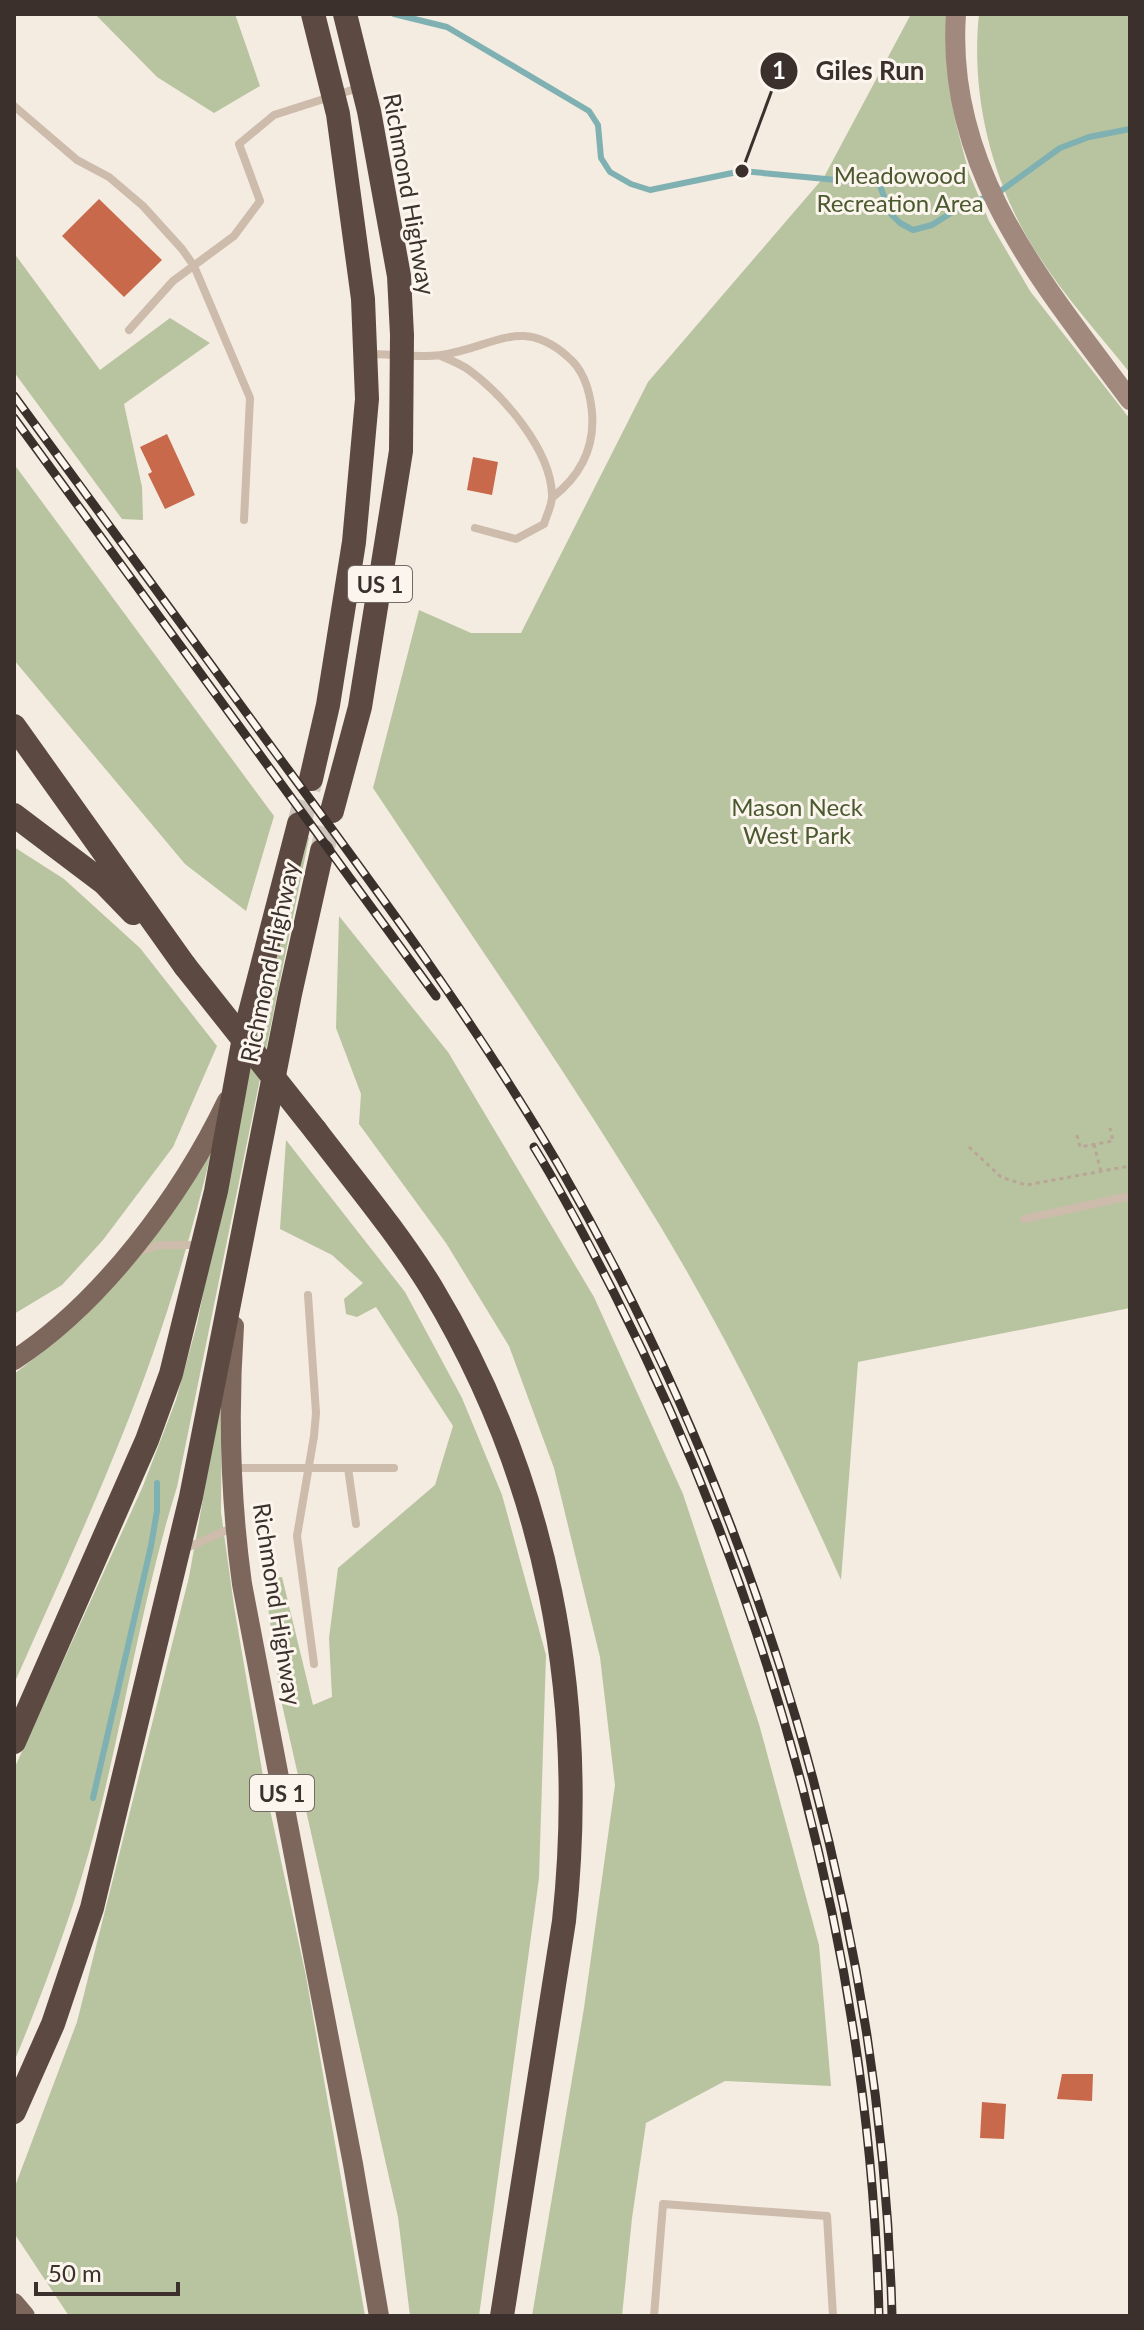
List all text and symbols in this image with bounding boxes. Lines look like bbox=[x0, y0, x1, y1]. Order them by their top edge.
callout: Giles Run bbox=[759, 46, 940, 96]
text: Giles Run bbox=[815, 54, 925, 86]
text: 1 bbox=[772, 55, 786, 84]
street label: Richmond Highway bbox=[378, 91, 442, 298]
park label: Meadowood Recreation Area bbox=[816, 160, 984, 217]
road number: US 1 bbox=[348, 566, 412, 602]
park label: Mason Neck West Park bbox=[731, 792, 864, 849]
street label: Richmond Highway bbox=[234, 858, 305, 1065]
street label: Richmond Highway bbox=[248, 1501, 308, 1708]
road number: US 1 bbox=[250, 1775, 314, 1811]
scale bar bbox=[36, 2246, 178, 2296]
text: 50 m bbox=[48, 2258, 102, 2287]

